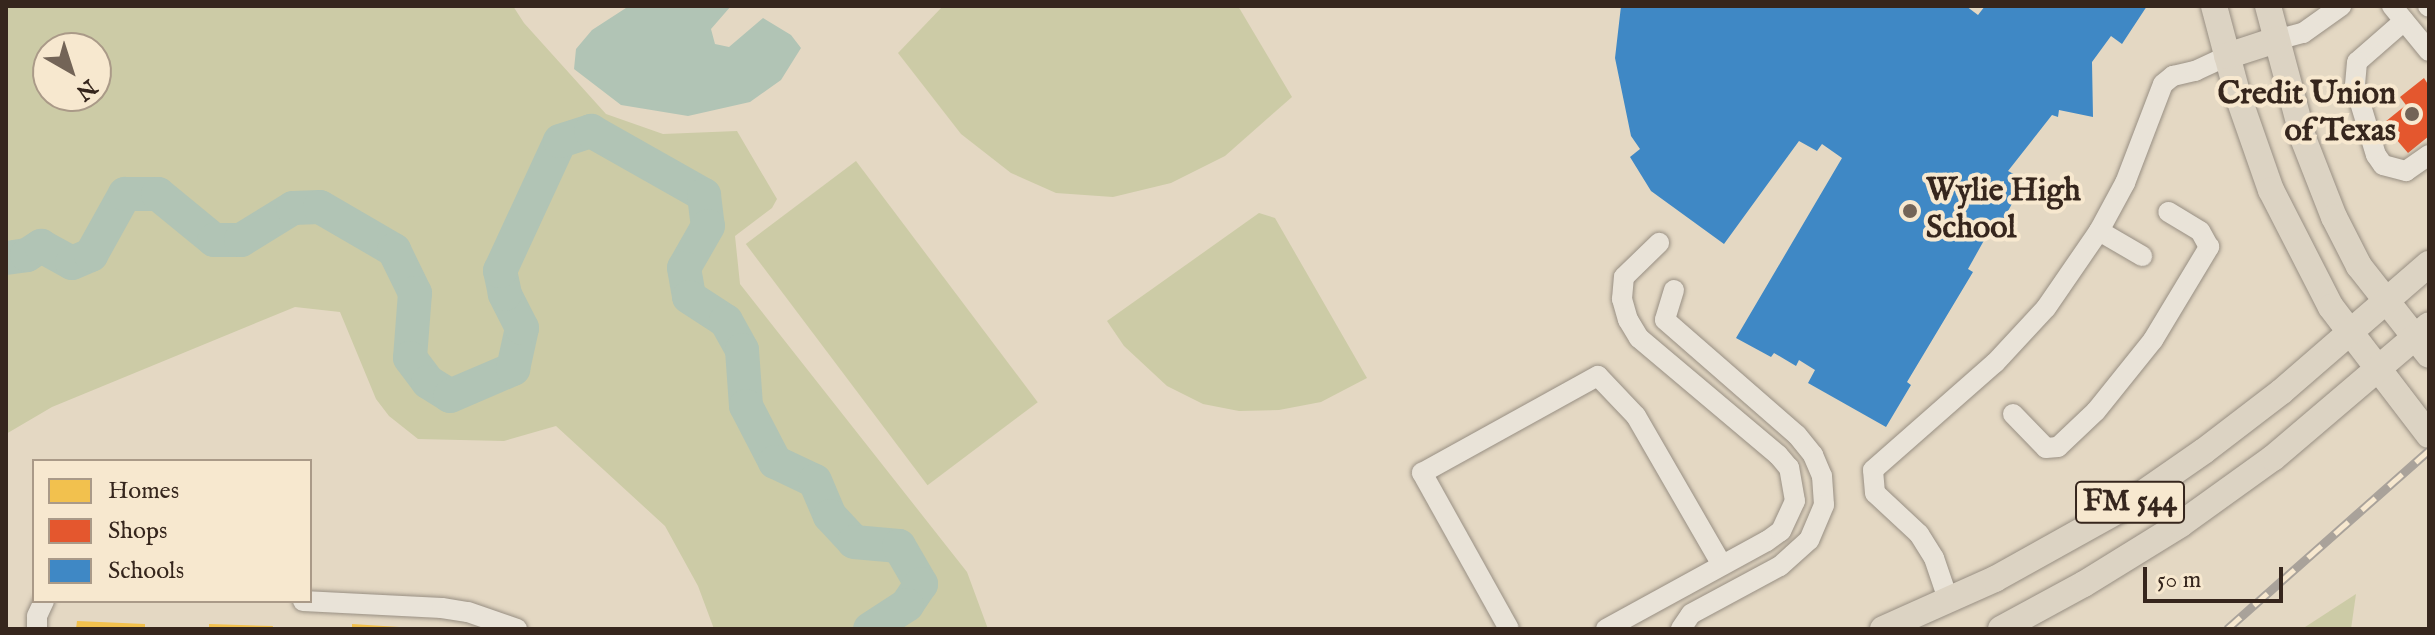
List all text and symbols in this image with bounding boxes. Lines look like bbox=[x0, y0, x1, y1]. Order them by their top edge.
north arrow bbox=[32, 32, 112, 112]
text: N bbox=[70, 72, 102, 106]
place label: Credit Union of Texas bbox=[2217, 77, 2396, 152]
marker: Credit Union of Texas bbox=[2403, 105, 2421, 123]
place label: Wylie High School bbox=[1926, 174, 2081, 249]
marker: Wylie High School bbox=[1901, 202, 1919, 220]
legend bbox=[32, 459, 312, 603]
text: Homes bbox=[108, 476, 179, 507]
road number: FM 544 bbox=[2074, 476, 2186, 528]
text: Shops bbox=[108, 516, 167, 547]
scale bar bbox=[2147, 551, 2287, 601]
text: Schools bbox=[108, 556, 184, 587]
text: 50 m bbox=[2157, 565, 2201, 596]

